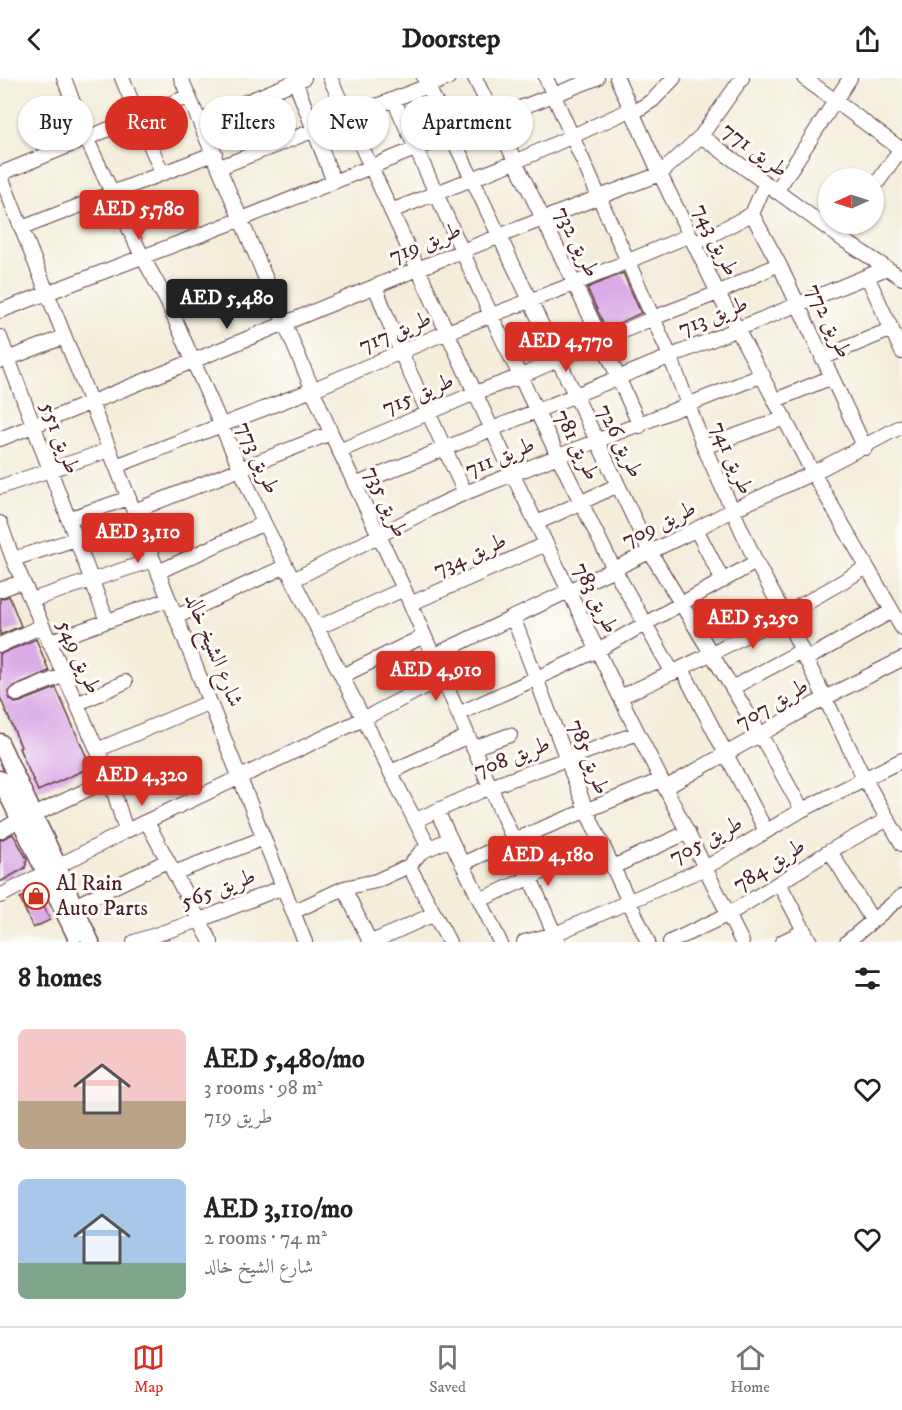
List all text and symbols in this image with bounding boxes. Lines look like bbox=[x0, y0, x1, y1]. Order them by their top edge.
text: Doorstep bbox=[402, 22, 500, 56]
icon: back bbox=[18, 23, 51, 56]
icon: share bbox=[851, 23, 884, 56]
chip: Buy bbox=[18, 96, 93, 150]
chip: Rent bbox=[105, 96, 188, 150]
chip: Filters bbox=[200, 96, 296, 150]
chip: New bbox=[308, 96, 389, 150]
chip: Apartment bbox=[401, 96, 533, 150]
street label: طريق 771 bbox=[716, 116, 794, 184]
north arrow bbox=[818, 168, 884, 234]
map controls bbox=[818, 168, 884, 234]
pin: AED 5,780 bbox=[70, 190, 208, 241]
text: AED 5,780 bbox=[94, 197, 184, 222]
street label: طريق 743 bbox=[687, 199, 745, 281]
street label: طريق 732 bbox=[548, 202, 606, 282]
street label: طريق 719 bbox=[385, 216, 465, 270]
pin: AED 5,480 bbox=[158, 279, 296, 330]
street label: طريق 772 bbox=[800, 280, 858, 362]
text: AED 5,480 bbox=[180, 286, 274, 311]
street label: طريق 713 bbox=[674, 290, 752, 342]
street label: طريق 717 bbox=[355, 305, 435, 359]
pin: AED 4,770 bbox=[497, 322, 635, 373]
text: AED 4,770 bbox=[519, 329, 613, 354]
street label: طريق 715 bbox=[378, 367, 458, 421]
street label: طريق 551 bbox=[34, 398, 86, 478]
street label: طريق 726 bbox=[591, 400, 649, 482]
street label: طريق 781 bbox=[548, 405, 606, 485]
street label: طريق 741 bbox=[705, 417, 759, 499]
street label: طريق 773 bbox=[230, 418, 286, 498]
street label: طريق 711 bbox=[461, 431, 539, 483]
street label: طريق 735 bbox=[358, 462, 414, 542]
street label: طريق 709 bbox=[617, 494, 701, 554]
pin: AED 3,110 bbox=[69, 513, 207, 564]
text: AED 3,110 bbox=[96, 520, 180, 545]
street label: طريق 734 bbox=[429, 527, 511, 583]
street label: طريق 783 bbox=[567, 558, 625, 638]
street label: شارع الشيخ خالد bbox=[174, 589, 249, 713]
pin: AED 5,250 bbox=[684, 599, 822, 650]
text: AED 5,250 bbox=[707, 606, 799, 631]
street label: طريق 549 bbox=[51, 616, 107, 698]
pin: AED 4,910 bbox=[367, 651, 505, 702]
text: AED 4,910 bbox=[390, 658, 482, 683]
street label: طريق 707 bbox=[731, 672, 813, 736]
street label: طريق 785 bbox=[562, 716, 616, 798]
street label: طريق 708 bbox=[470, 730, 554, 784]
pin: AED 4,320 bbox=[73, 756, 211, 807]
text: AED 4,320 bbox=[96, 763, 188, 788]
street label: طريق 705 bbox=[665, 809, 747, 871]
street label: طريق 784 bbox=[728, 832, 810, 898]
pin: AED 4,180 bbox=[479, 836, 617, 887]
text: AED 4,180 bbox=[502, 843, 594, 868]
street label: طريق 565 bbox=[177, 862, 259, 916]
place label: Al Rain Auto Parts bbox=[56, 870, 148, 922]
shop icon: Al Rain Auto Parts bbox=[21, 881, 51, 911]
text: 8 homes bbox=[18, 962, 102, 995]
icon: filters bbox=[851, 962, 884, 995]
text: AED 5,480/mo bbox=[204, 1043, 365, 1076]
icon: home bbox=[66, 1053, 138, 1125]
icon: heart bbox=[851, 1073, 884, 1106]
text: 3 rooms · 98 m² bbox=[204, 1076, 323, 1101]
text: طريق 719 bbox=[204, 1105, 273, 1130]
text: AED 3,110/mo bbox=[204, 1193, 353, 1226]
icon: home bbox=[66, 1203, 138, 1275]
icon: heart bbox=[851, 1223, 884, 1256]
text: 2 rooms · 74 m² bbox=[204, 1226, 327, 1251]
text: شارع الشيخ خالد bbox=[204, 1255, 313, 1280]
tab: Map bbox=[132, 1341, 165, 1397]
tab: Saved bbox=[429, 1341, 466, 1397]
tab: Home bbox=[730, 1341, 770, 1397]

